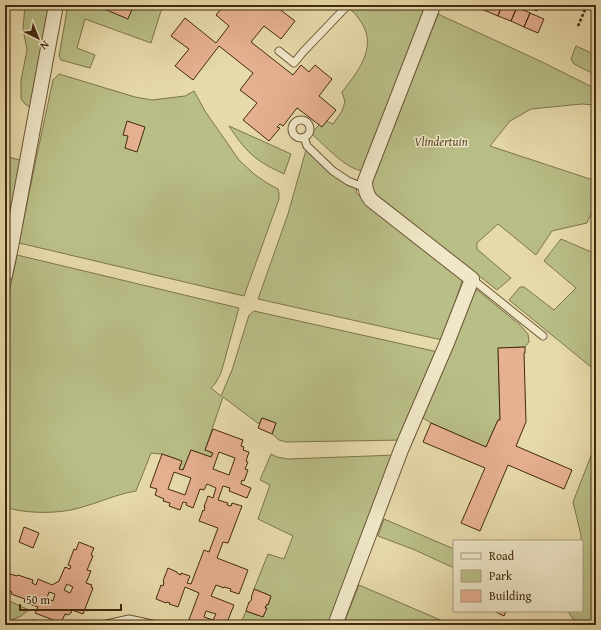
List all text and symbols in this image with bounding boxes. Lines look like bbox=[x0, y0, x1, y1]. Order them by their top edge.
north arrow bbox=[18, 18, 58, 58]
text: N bbox=[36, 37, 53, 54]
park label: Vlindertuin bbox=[414, 133, 468, 150]
legend bbox=[453, 540, 583, 612]
text: Road bbox=[489, 547, 515, 564]
text: Park bbox=[489, 567, 513, 584]
scale bar bbox=[20, 586, 121, 612]
text: Building bbox=[489, 587, 532, 604]
text: 50 m bbox=[26, 591, 50, 608]

